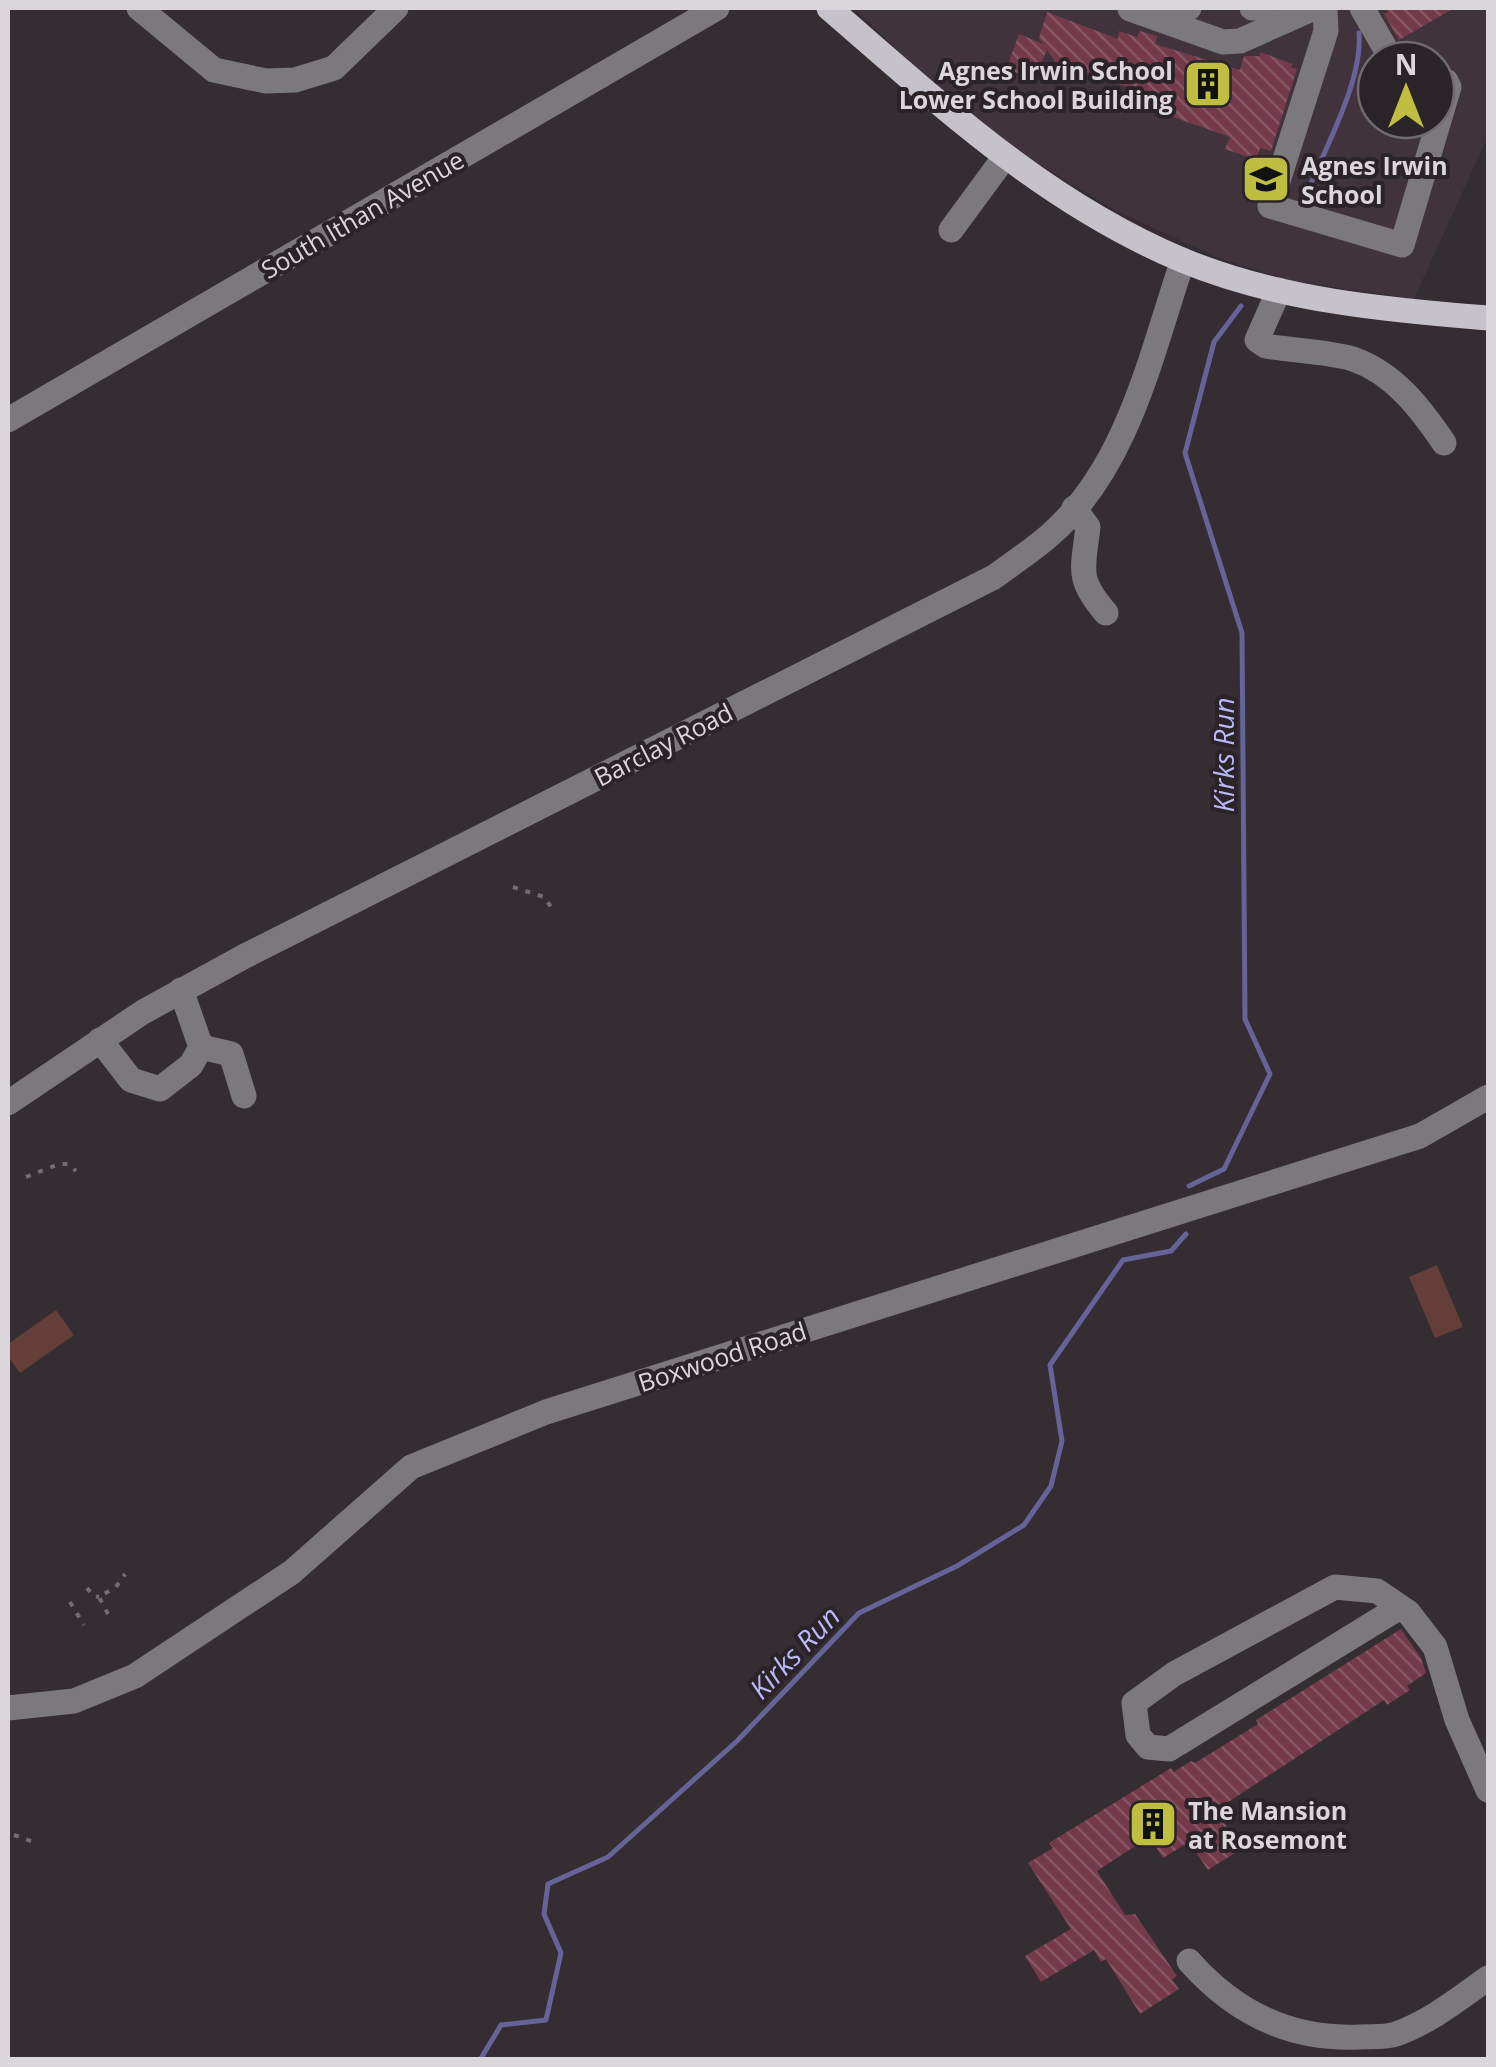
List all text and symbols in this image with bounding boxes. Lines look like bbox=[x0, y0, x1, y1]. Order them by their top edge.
north arrow bbox=[1356, 40, 1456, 140]
text: N bbox=[1395, 45, 1417, 83]
place label: Agnes Irwin School Lower School Building bbox=[899, 53, 1173, 116]
building icon: Agnes Irwin School Lower School Building bbox=[1182, 58, 1234, 110]
street label: South Ithan Avenue bbox=[254, 142, 470, 286]
place label: Agnes Irwin School bbox=[1301, 148, 1448, 211]
school or university icon: Agnes Irwin School bbox=[1240, 153, 1292, 205]
street label: Barclay Road bbox=[588, 695, 738, 793]
water label: Kirks Run bbox=[1204, 697, 1242, 813]
street label: Boxwood Road bbox=[633, 1313, 811, 1399]
water label: Kirks Run bbox=[740, 1597, 848, 1707]
place label: The Mansion at Rosemont bbox=[1188, 1793, 1347, 1856]
building icon: The Mansion at Rosemont bbox=[1127, 1798, 1179, 1850]

